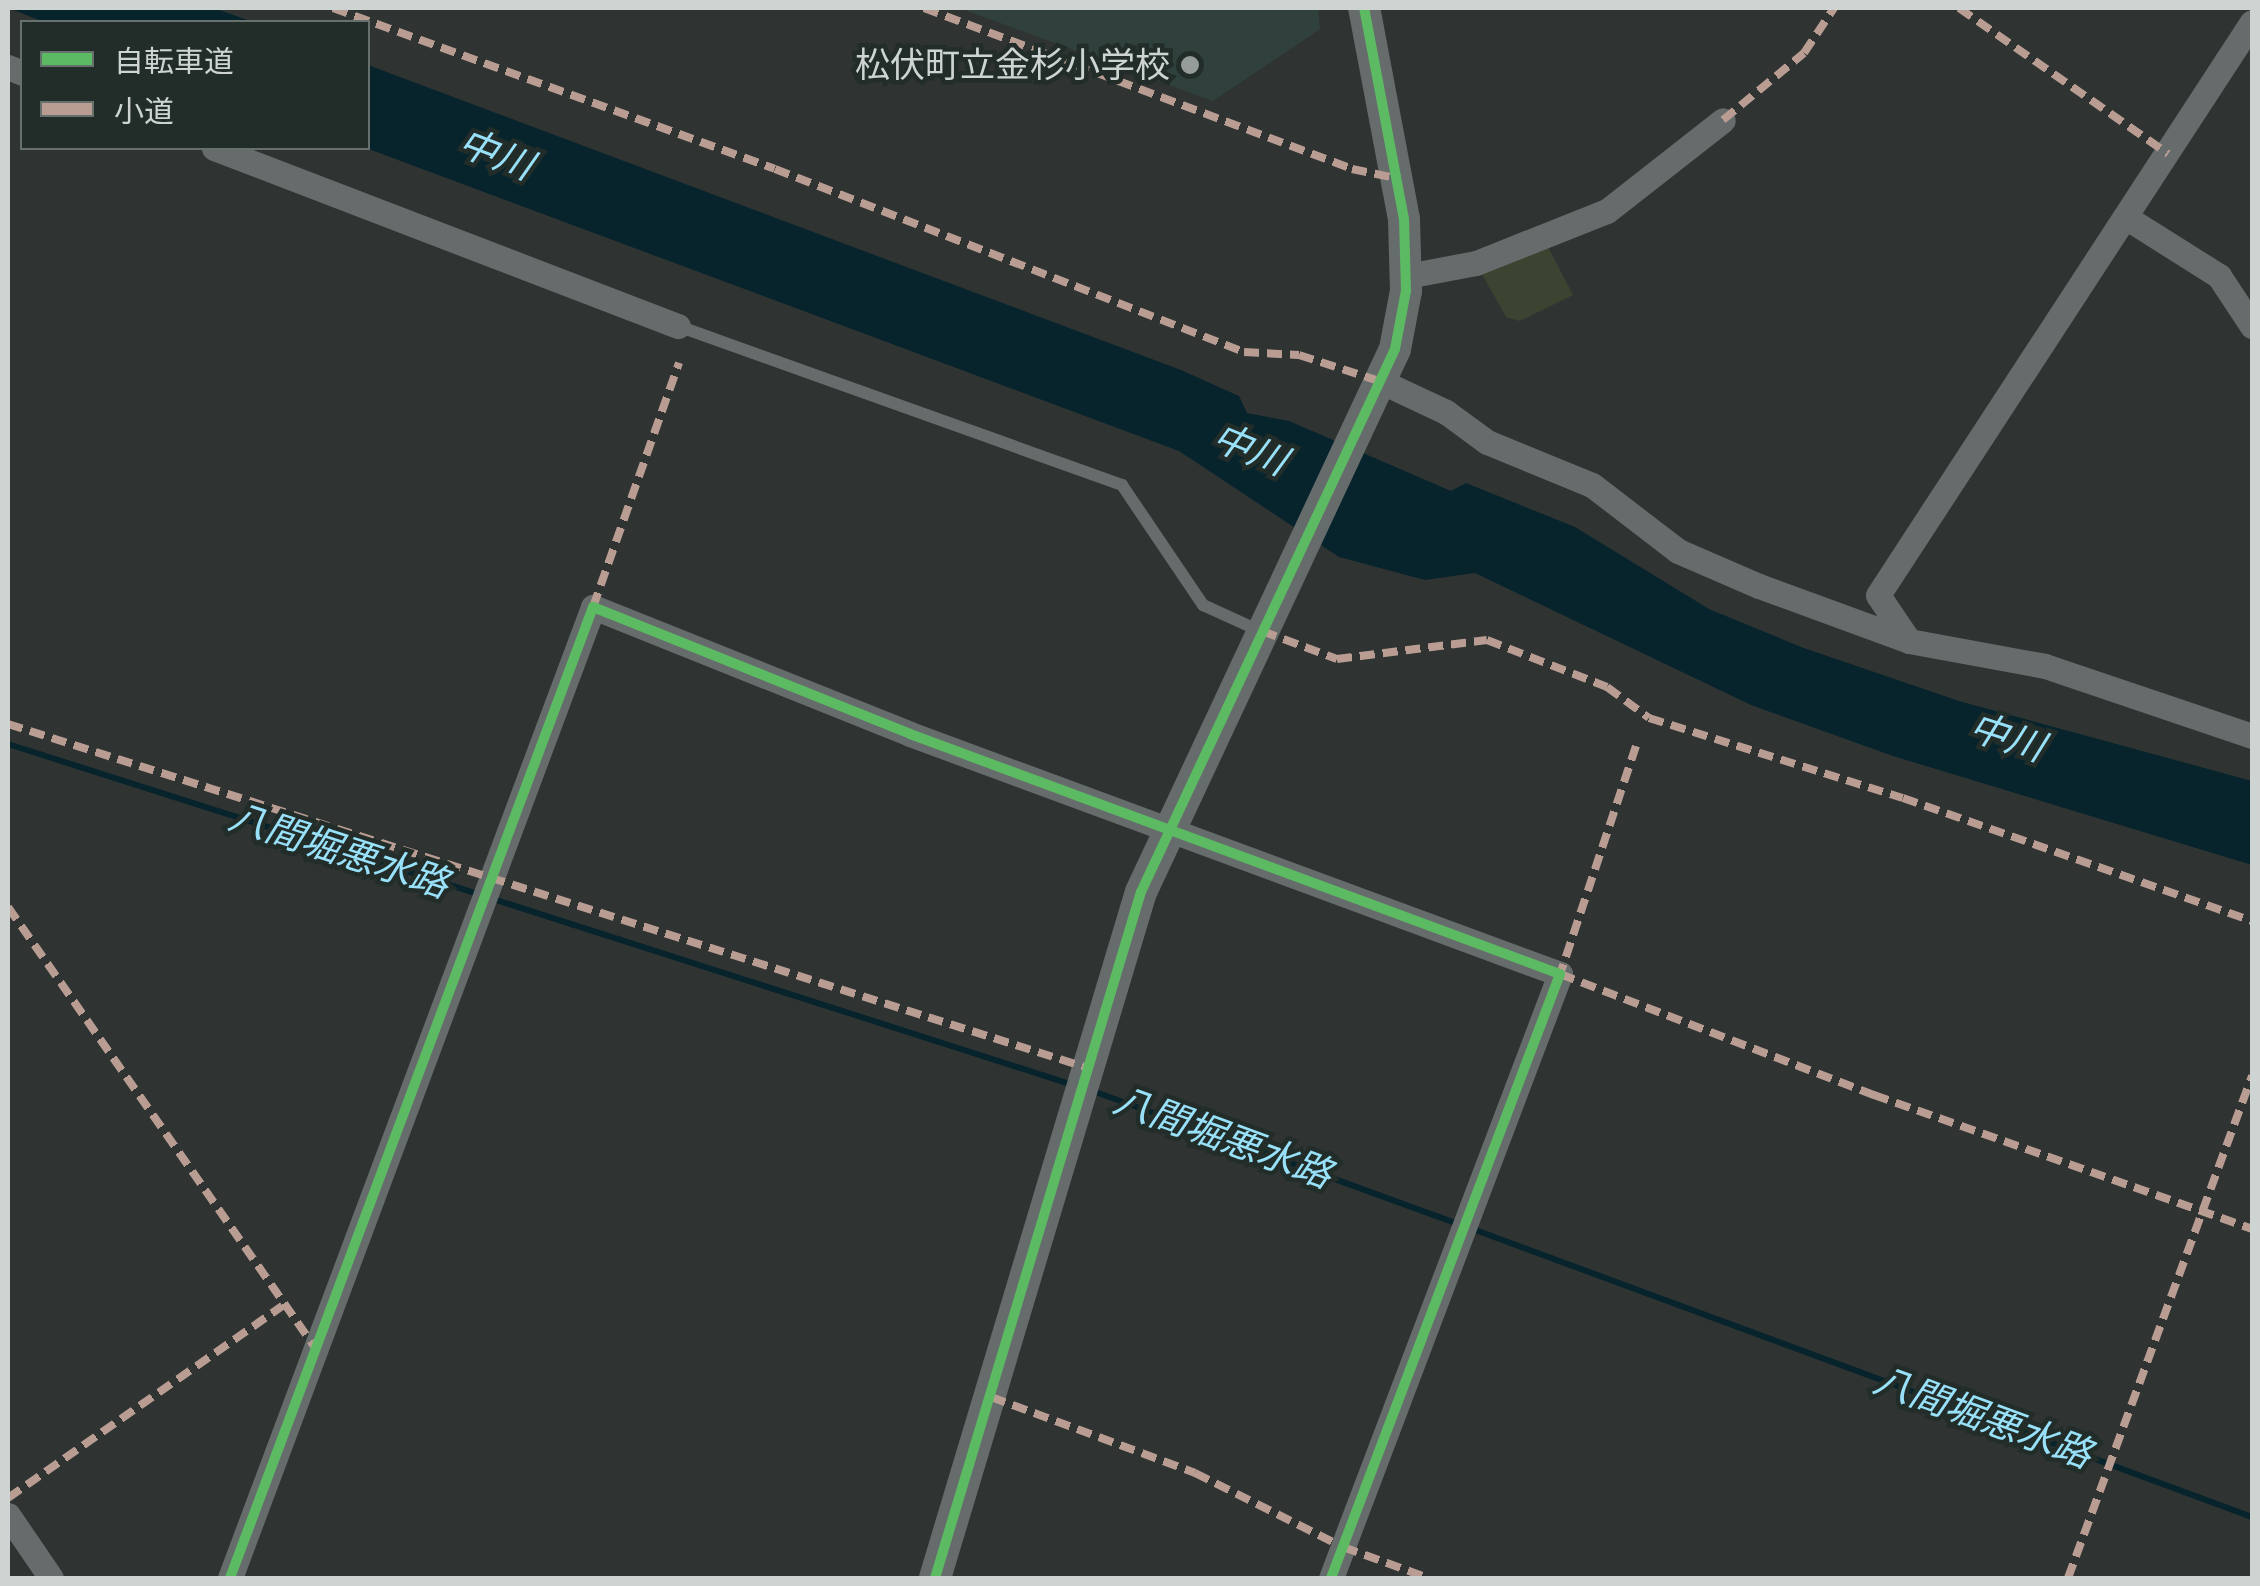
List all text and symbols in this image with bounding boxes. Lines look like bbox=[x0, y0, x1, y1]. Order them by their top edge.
legend bbox=[20, 20, 370, 150]
text: 自転車道 bbox=[114, 41, 234, 81]
place label: 松伏町立金杉小学校 bbox=[855, 44, 1170, 86]
marker: 松伏町立金杉小学校 bbox=[1179, 54, 1201, 76]
text: 小道 bbox=[114, 91, 174, 131]
water label: 中川 bbox=[452, 119, 540, 189]
water label: 中川 bbox=[1206, 414, 1294, 484]
water label: 中川 bbox=[1964, 704, 2050, 770]
water label: 八間堀悪水路 bbox=[224, 793, 454, 907]
water label: 八間堀悪水路 bbox=[1108, 1077, 1338, 1197]
water label: 八間堀悪水路 bbox=[1868, 1357, 2098, 1477]

